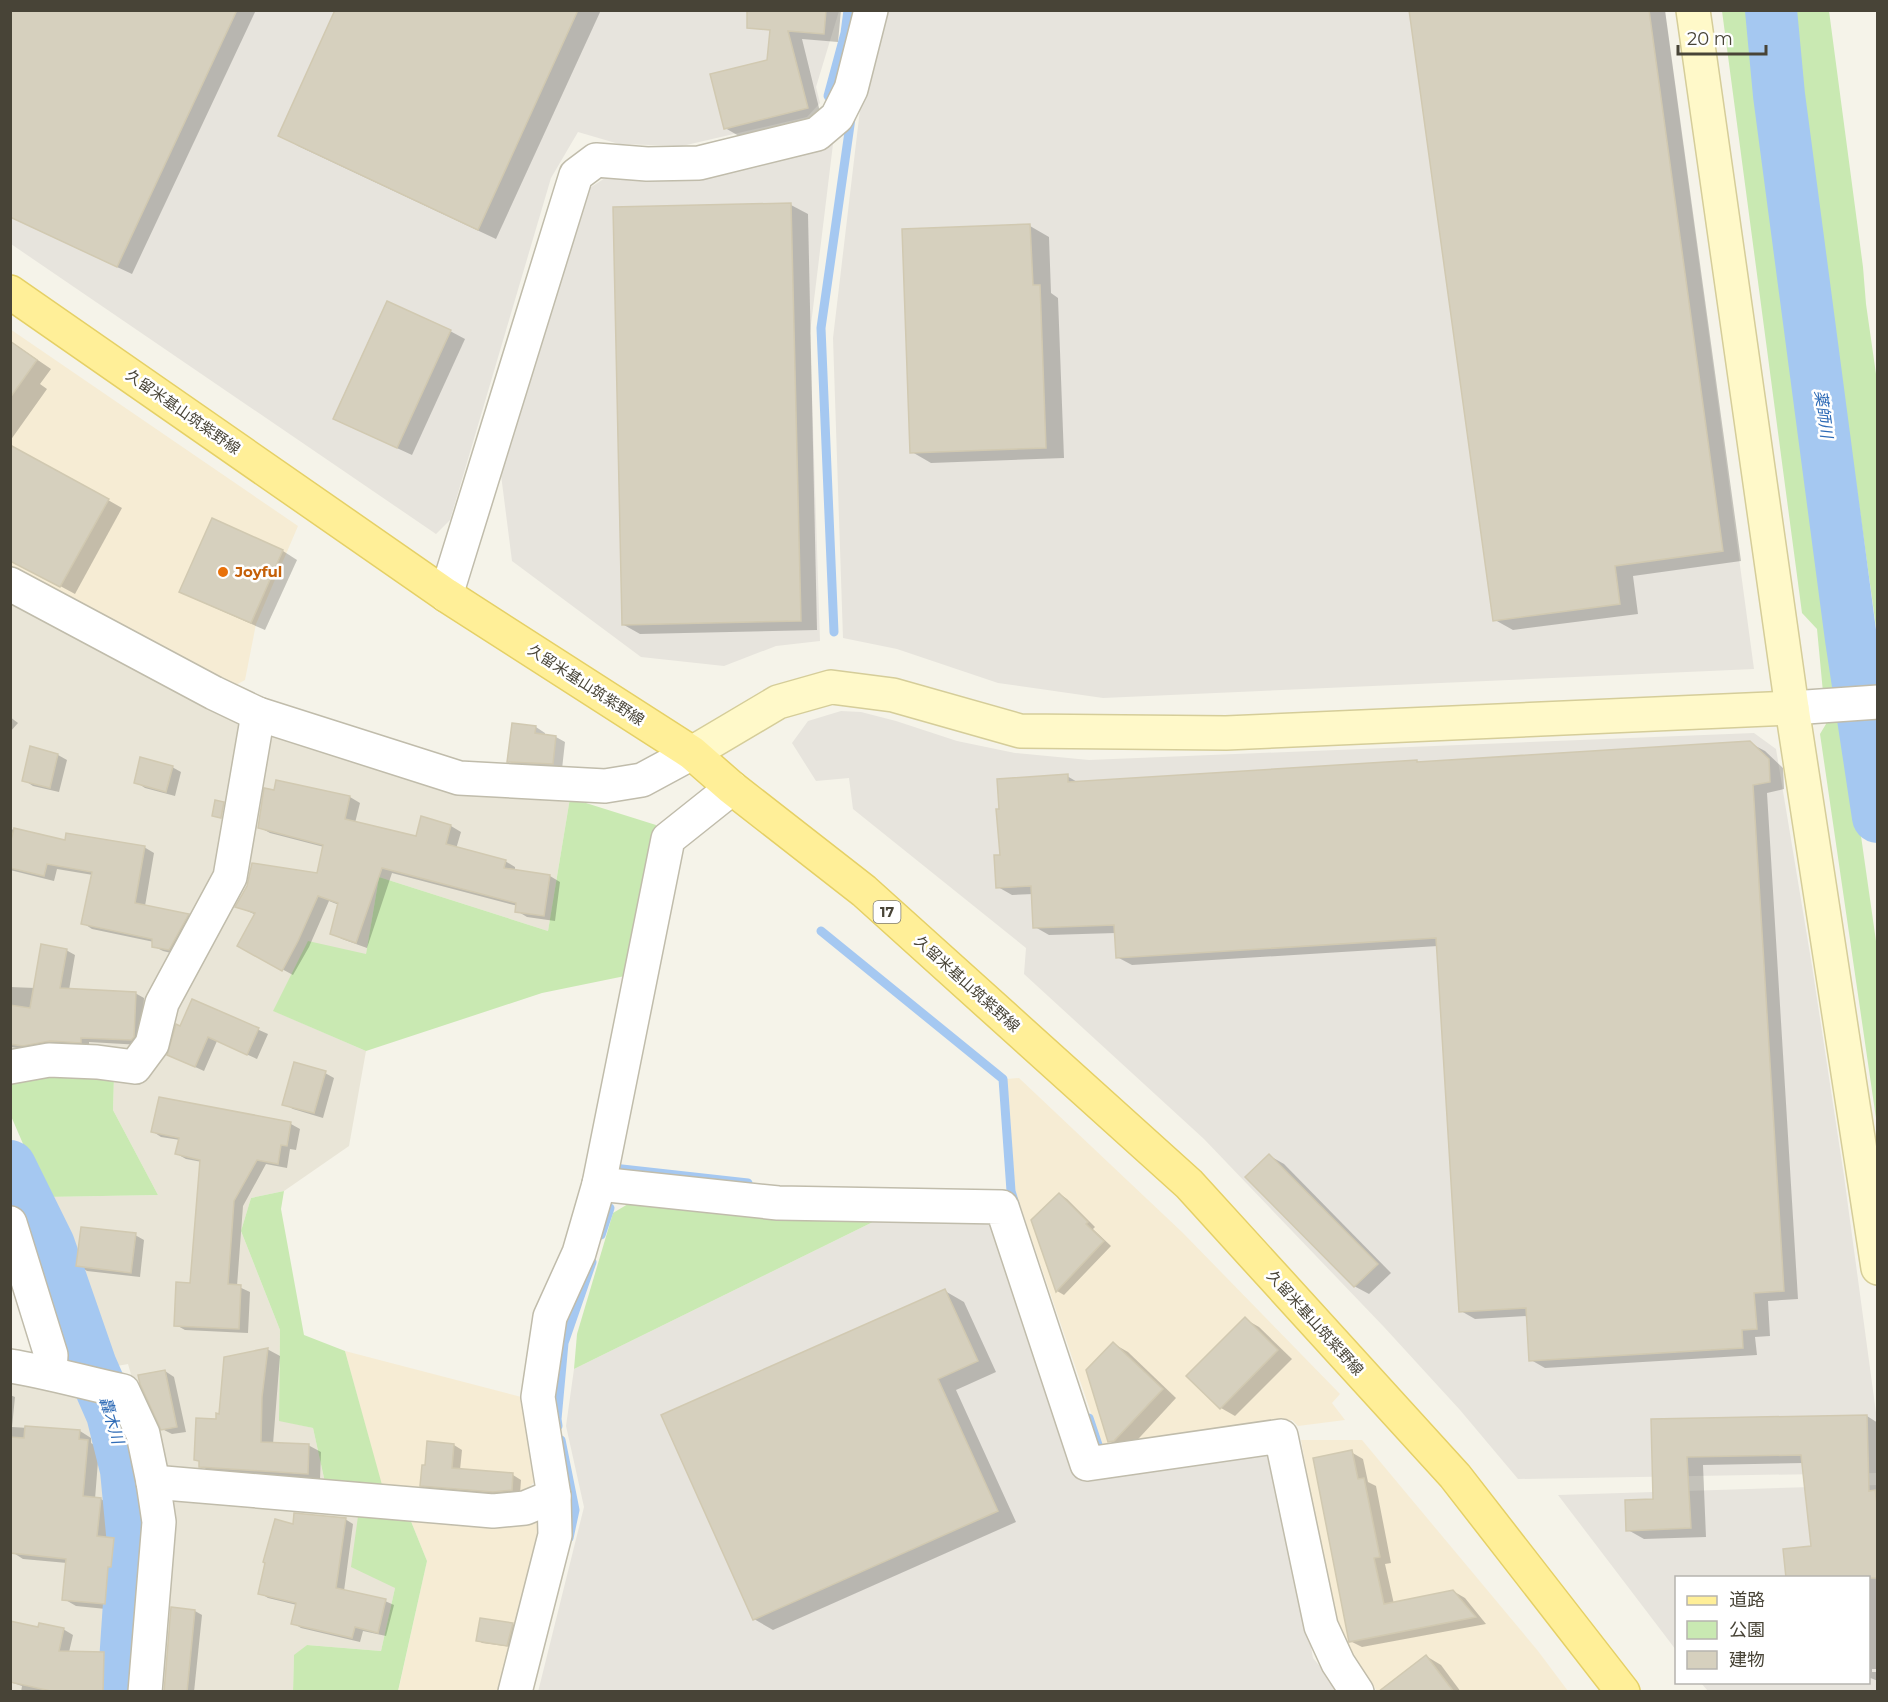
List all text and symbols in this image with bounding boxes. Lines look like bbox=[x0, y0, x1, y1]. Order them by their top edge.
scale bar bbox=[1678, 18, 1766, 56]
text: 20 m bbox=[1687, 28, 1733, 50]
street label: 久留米基山筑紫野線 bbox=[123, 365, 244, 458]
water label: 薬師川 bbox=[1811, 389, 1837, 441]
place label: Joyful bbox=[234, 562, 282, 581]
marker: Joyful bbox=[216, 565, 230, 579]
street label: 久留米基山筑紫野線 bbox=[524, 640, 648, 729]
road number: 17 bbox=[874, 901, 900, 923]
street label: 久留米基山筑紫野線 bbox=[911, 931, 1024, 1036]
street label: 久留米基山筑紫野線 bbox=[1263, 1266, 1368, 1379]
water label: 轟木川 bbox=[95, 1394, 128, 1448]
legend bbox=[1675, 1576, 1870, 1684]
text: 道路 bbox=[1729, 1589, 1765, 1611]
text: 公園 bbox=[1729, 1619, 1765, 1641]
text: 建物 bbox=[1729, 1649, 1765, 1671]

